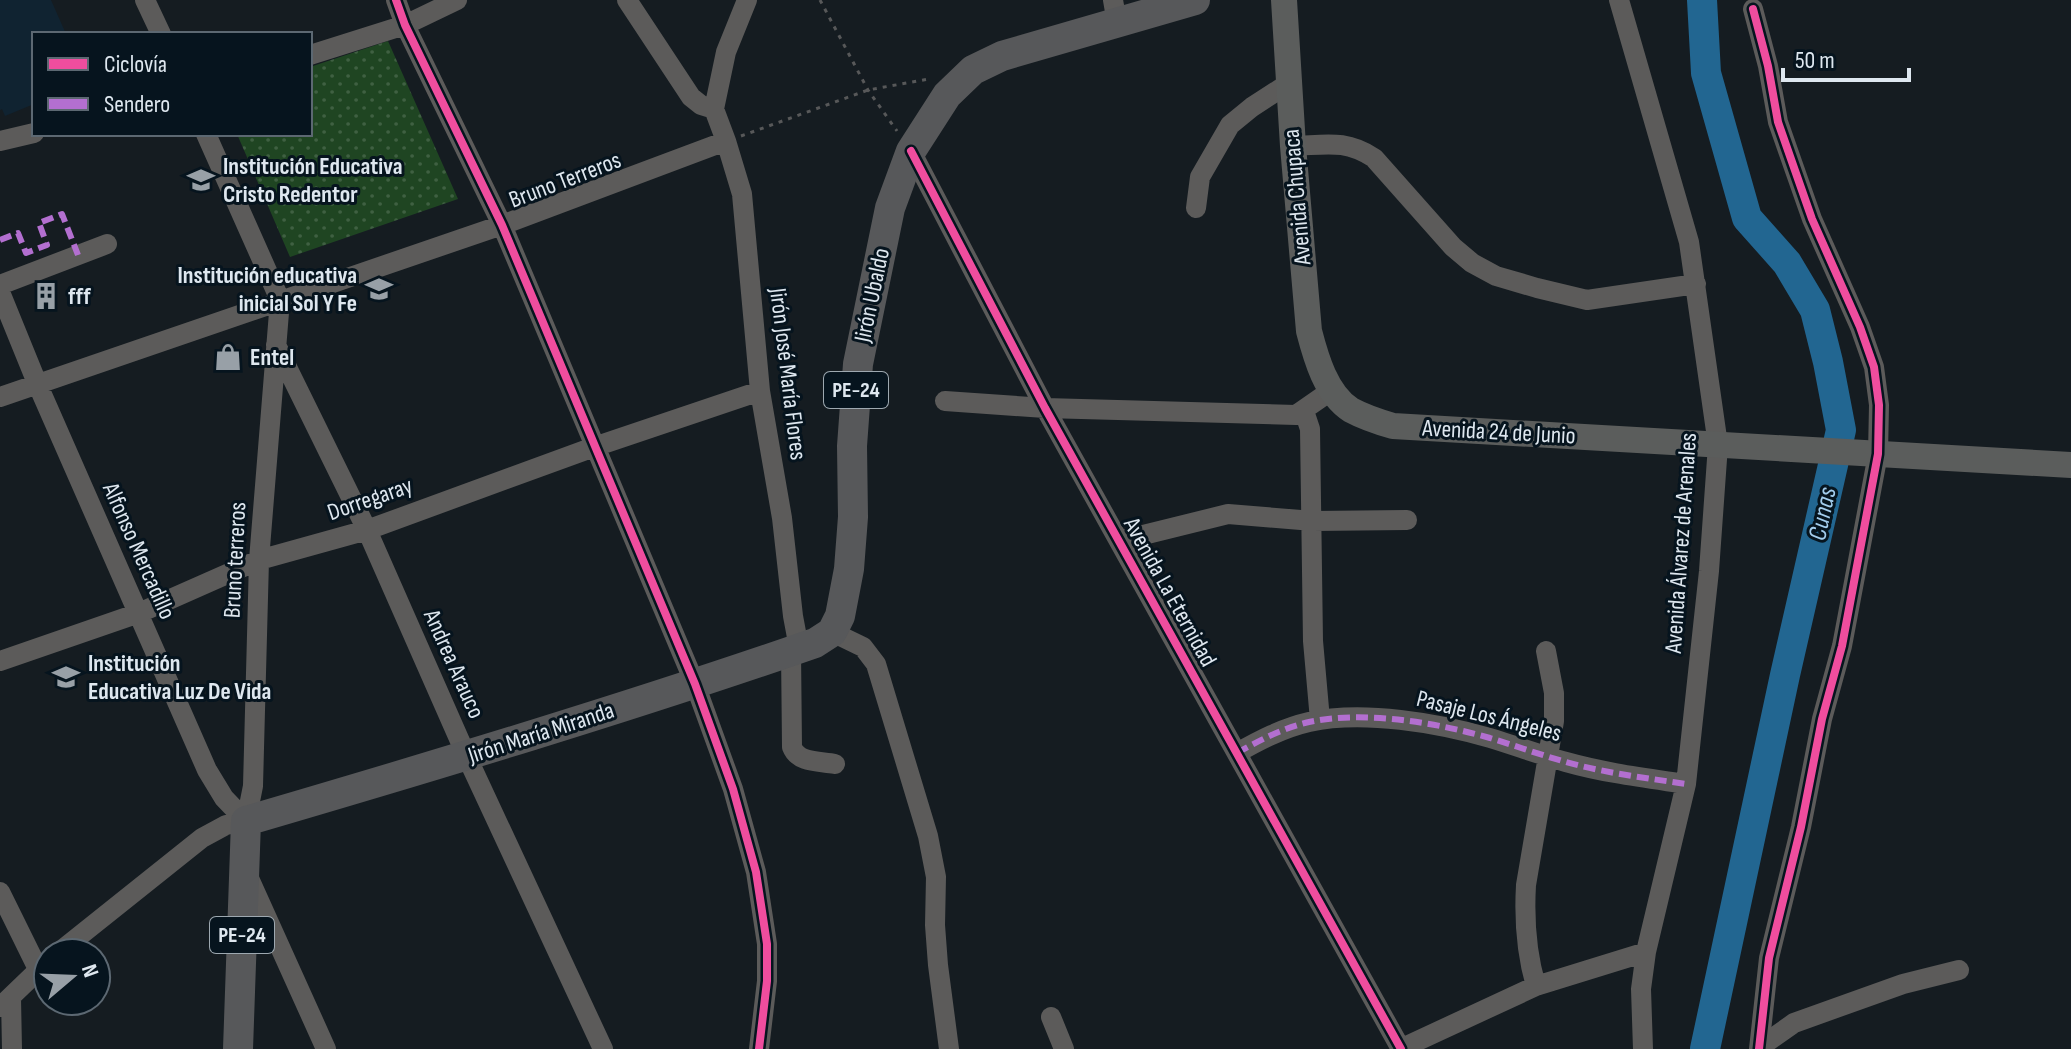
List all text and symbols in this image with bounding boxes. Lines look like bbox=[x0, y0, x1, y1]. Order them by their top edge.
legend bbox=[32, 32, 312, 136]
scale bar bbox=[1783, 32, 1909, 82]
text: 50 m bbox=[1795, 46, 1835, 75]
text: Ciclovía bbox=[104, 50, 167, 79]
text: Sendero bbox=[104, 90, 170, 119]
street label: Avenida Chupaca bbox=[1277, 128, 1317, 267]
street label: Bruno Terreros bbox=[505, 145, 625, 215]
place label: Institución Educativa Cristo Redentor bbox=[223, 152, 403, 209]
school or university icon: Institución Educativa Cristo Redentor bbox=[186, 165, 216, 195]
street label: Jirón Ubaldo bbox=[848, 245, 896, 346]
place label: Institución educativa inicial Sol Y Fe bbox=[177, 261, 357, 318]
school or university icon: Institución educativa inicial Sol Y Fe bbox=[364, 274, 394, 304]
building icon: fff bbox=[31, 281, 61, 311]
place label: fff bbox=[68, 282, 91, 311]
street label: Jirón José María Flores bbox=[763, 285, 813, 462]
shop icon: Entel bbox=[213, 342, 243, 372]
place label: Entel bbox=[250, 343, 294, 372]
road number: PE-24 bbox=[824, 372, 888, 408]
street label: Avenida 24 de Junio bbox=[1421, 413, 1576, 450]
street label: Avenida Álvarez de Arenales bbox=[1659, 432, 1703, 655]
street label: Dorregaray bbox=[324, 471, 416, 527]
street label: Alfonso Mercadillo bbox=[96, 477, 182, 624]
water label: Cunas bbox=[1802, 485, 1844, 543]
street label: Bruno terreros bbox=[217, 501, 253, 619]
street label: Avenida La Eternidad bbox=[1117, 511, 1223, 672]
street label: Andrea Arauco bbox=[417, 604, 491, 723]
place label: Institución Educativa Luz De Vida bbox=[88, 649, 271, 706]
school or university icon: Institución Educativa Luz De Vida bbox=[51, 662, 81, 692]
street label: Pasaje Los Ángeles bbox=[1413, 684, 1565, 748]
street label: Jirón María Miranda bbox=[463, 696, 618, 771]
road number: PE-24 bbox=[210, 917, 274, 953]
north arrow bbox=[32, 937, 112, 1017]
text: N bbox=[75, 961, 104, 981]

